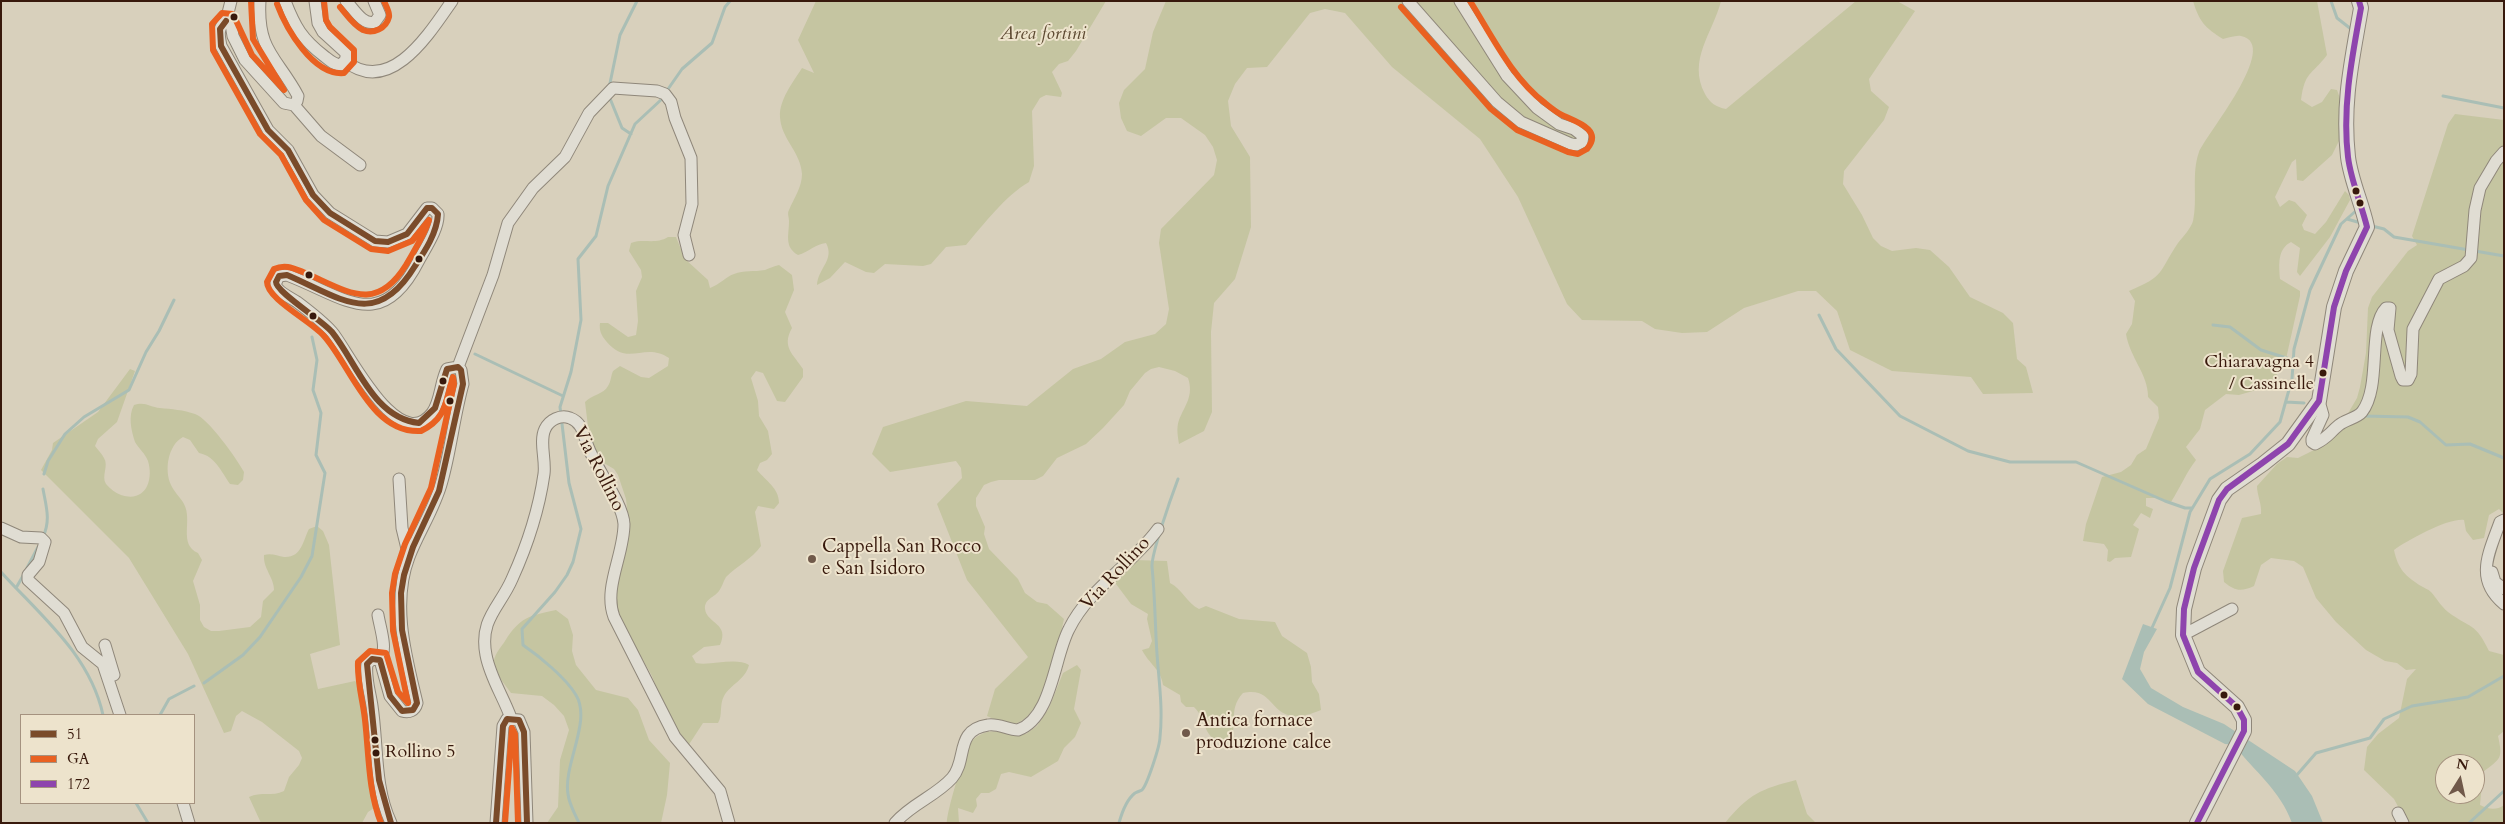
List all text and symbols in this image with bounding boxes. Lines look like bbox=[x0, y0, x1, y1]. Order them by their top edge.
unlabelled marker bbox=[229, 12, 239, 22]
park label: Area fortini bbox=[1000, 24, 1086, 46]
unlabelled marker bbox=[2351, 186, 2361, 196]
unlabelled marker bbox=[2355, 198, 2365, 208]
unlabelled marker bbox=[414, 254, 424, 264]
unlabelled marker bbox=[304, 270, 314, 280]
unlabelled marker bbox=[308, 311, 318, 321]
place label: Chiaravagna 4 / Cassinelle bbox=[2204, 352, 2314, 394]
marker: Chiaravagna 4 / Cassinelle bbox=[2318, 368, 2328, 378]
unlabelled marker bbox=[438, 376, 448, 386]
unlabelled marker bbox=[445, 396, 455, 406]
street label: Via Rollino bbox=[567, 423, 629, 515]
street label: Via Rollino bbox=[1076, 533, 1156, 615]
place label: Cappella San Rocco e San Isidoro bbox=[822, 537, 981, 581]
marker: Cappella San Rocco e San Isidoro bbox=[806, 553, 818, 565]
unlabelled marker bbox=[2219, 690, 2229, 700]
unlabelled marker bbox=[2232, 702, 2242, 712]
place label: Antica fornace produzione calce bbox=[1196, 711, 1331, 755]
legend bbox=[20, 714, 195, 804]
text: 51 bbox=[67, 724, 82, 744]
marker: Antica fornace produzione calce bbox=[1180, 727, 1192, 739]
unlabelled marker bbox=[370, 735, 380, 745]
place label: Rollino 5 bbox=[385, 742, 455, 764]
marker: Rollino 5 bbox=[371, 748, 381, 758]
text: GA bbox=[67, 749, 90, 769]
north arrow bbox=[2435, 754, 2485, 804]
text: N bbox=[2455, 754, 2470, 775]
text: 172 bbox=[67, 774, 90, 794]

